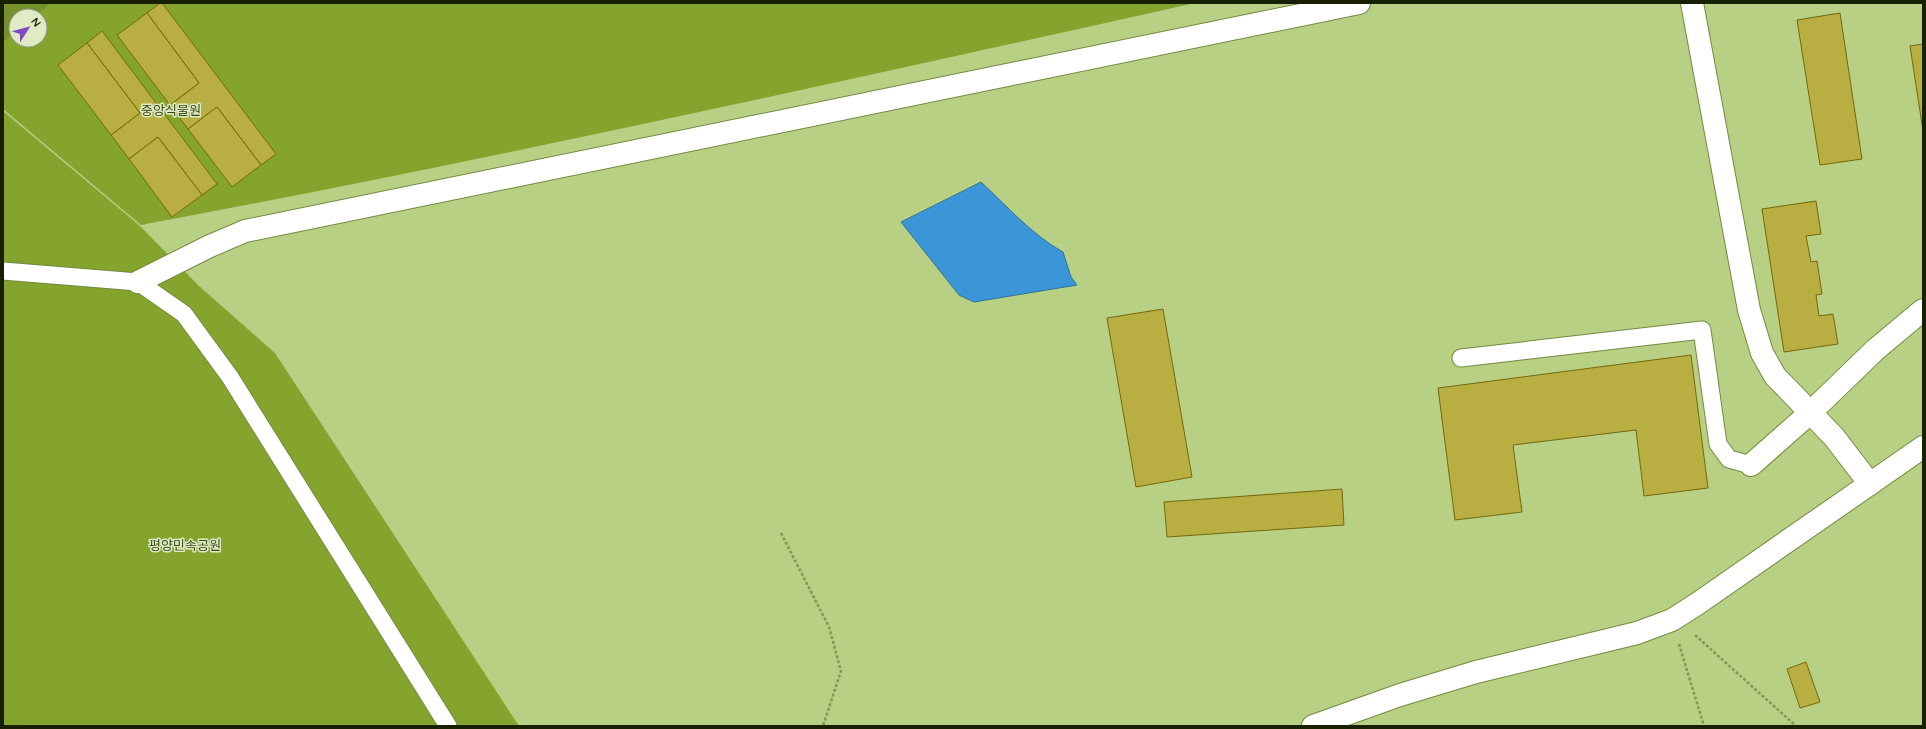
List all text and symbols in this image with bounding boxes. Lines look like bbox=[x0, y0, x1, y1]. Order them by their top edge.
north arrow bbox=[8, 8, 48, 48]
text: N bbox=[28, 15, 44, 30]
park label: 중앙식물원 bbox=[141, 102, 201, 118]
park label: 평양민속공원 bbox=[149, 537, 221, 553]

